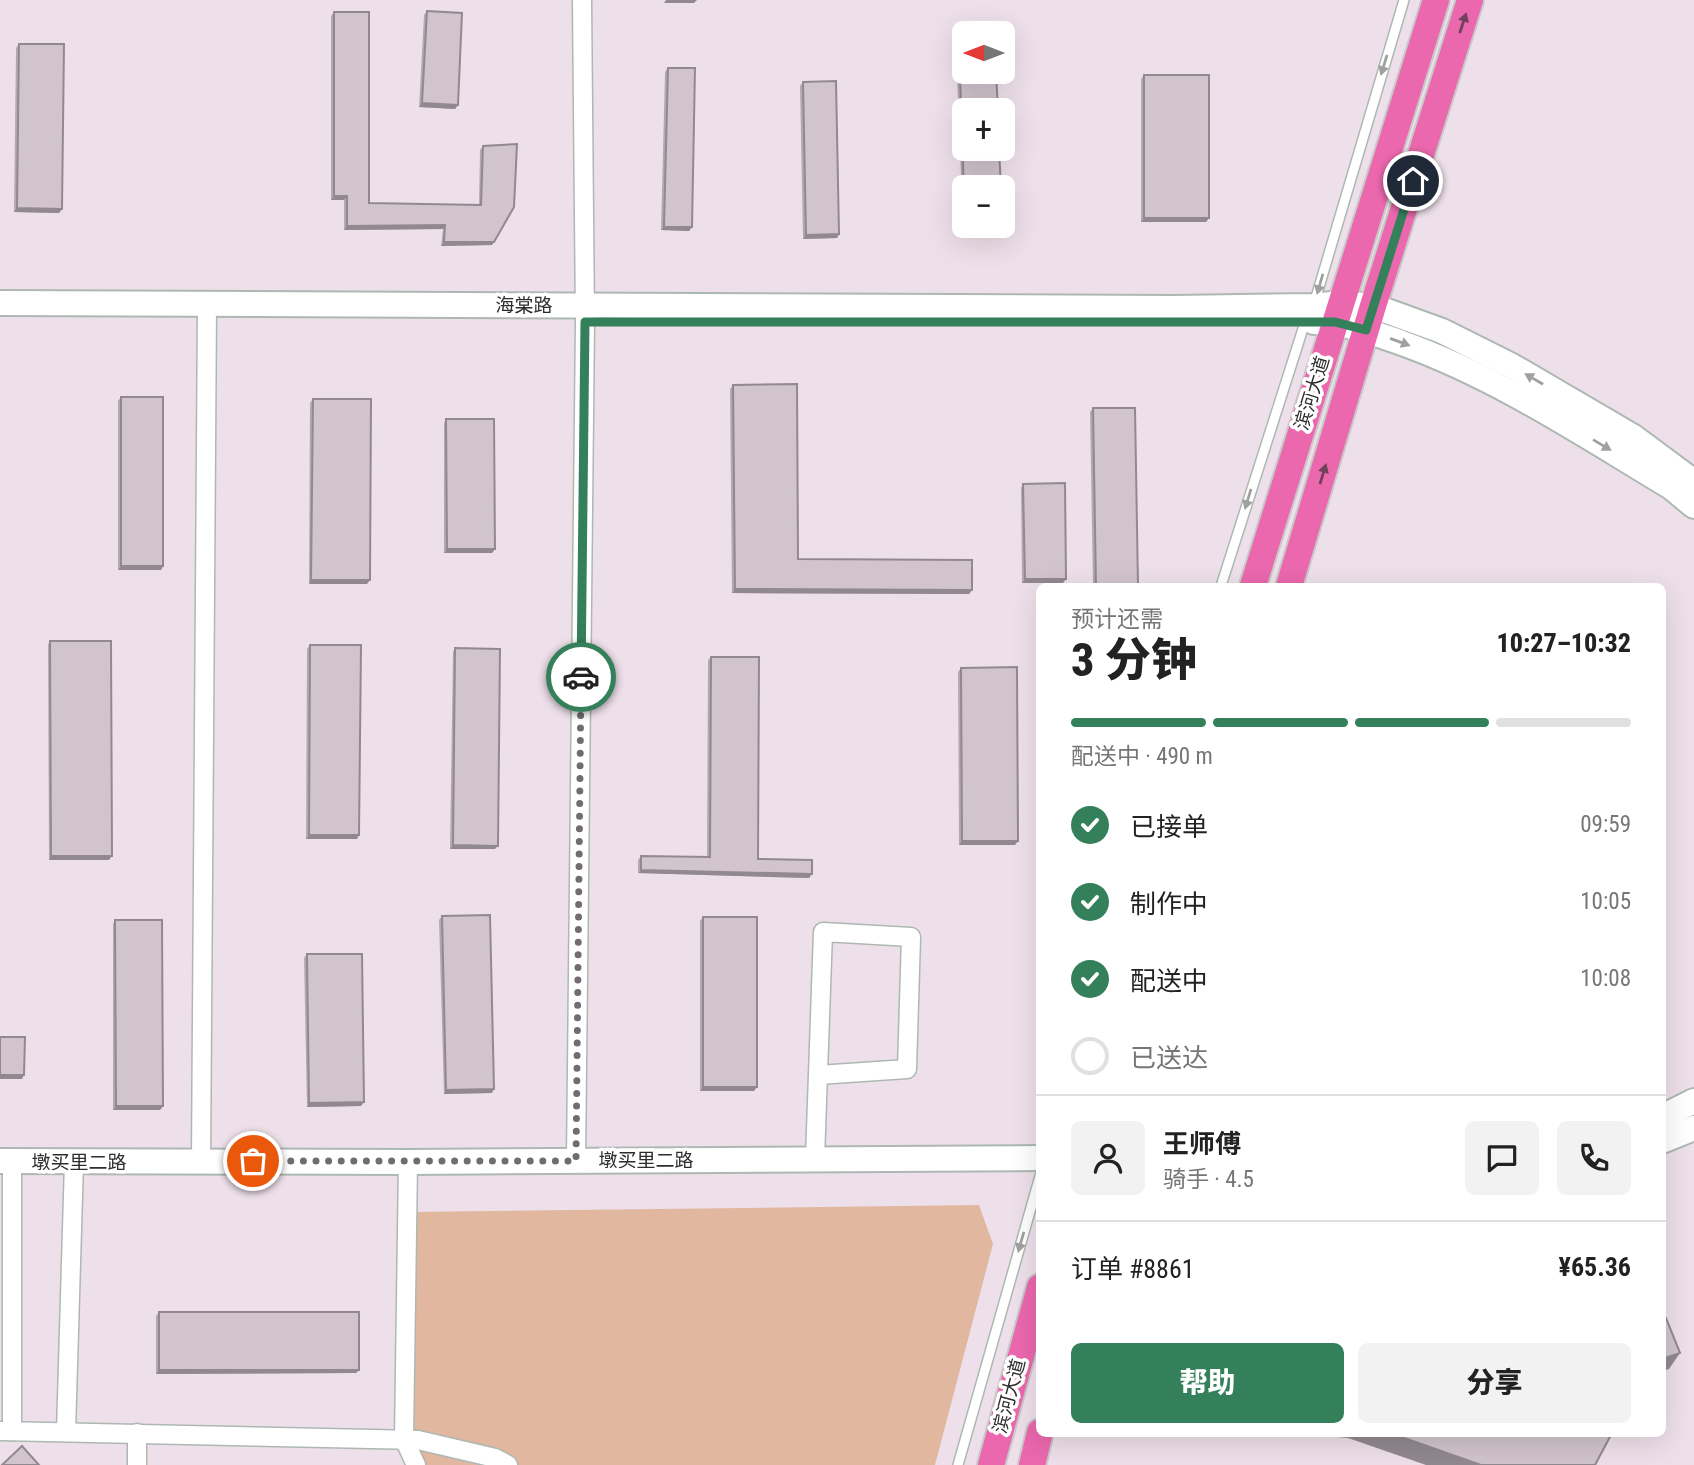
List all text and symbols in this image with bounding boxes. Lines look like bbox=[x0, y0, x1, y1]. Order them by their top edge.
one-way arrow bbox=[1458, 12, 1468, 33]
north arrow bbox=[952, 21, 1015, 84]
map controls bbox=[952, 21, 1015, 238]
one-way arrow bbox=[1379, 55, 1389, 76]
button: + bbox=[952, 98, 1015, 161]
pin bbox=[1383, 151, 1443, 211]
icon: home bbox=[1394, 162, 1432, 200]
button: − bbox=[952, 175, 1015, 238]
one-way arrow bbox=[1314, 273, 1324, 294]
street label: 海棠路 bbox=[495, 294, 553, 317]
one-way arrow bbox=[1389, 337, 1410, 348]
street label: 滨河大道 bbox=[1290, 353, 1334, 433]
one-way arrow bbox=[1524, 372, 1543, 385]
one-way arrow bbox=[1592, 439, 1611, 452]
one-way arrow bbox=[1318, 463, 1328, 484]
one-way arrow bbox=[1243, 489, 1253, 510]
text: 预计还需 bbox=[1071, 606, 1163, 633]
text: 10:27–10:32 bbox=[1497, 628, 1631, 658]
text: 3 分钟 bbox=[1071, 633, 1197, 687]
courier bbox=[546, 642, 616, 712]
icon: car bbox=[562, 658, 600, 696]
text: 配送中 · 490 m bbox=[1071, 743, 1213, 770]
icon: check bbox=[1071, 806, 1109, 844]
text: 09:59 bbox=[1580, 811, 1631, 838]
text: 已接单 bbox=[1130, 812, 1208, 842]
icon: check bbox=[1071, 883, 1109, 921]
text: 10:05 bbox=[1580, 888, 1631, 915]
text: 制作中 bbox=[1130, 889, 1208, 919]
icon: check bbox=[1071, 960, 1109, 998]
text: 10:08 bbox=[1580, 965, 1631, 992]
text: 配送中 bbox=[1130, 966, 1208, 996]
text: 已送达 bbox=[1130, 1043, 1208, 1073]
button: person bbox=[1071, 1121, 1145, 1195]
button: chat bbox=[1465, 1121, 1539, 1195]
button: phone bbox=[1557, 1121, 1631, 1195]
text: 王师傅 bbox=[1163, 1129, 1241, 1159]
pin bbox=[223, 1131, 283, 1191]
icon: bag bbox=[234, 1142, 272, 1180]
street label: 墩买里二路 bbox=[598, 1149, 694, 1172]
street label: 墩买里二路 bbox=[31, 1151, 127, 1174]
text: 骑手 · 4.5 bbox=[1163, 1166, 1254, 1193]
one-way arrow bbox=[1015, 1231, 1026, 1253]
text: ¥65.36 bbox=[1559, 1252, 1631, 1282]
text: 订单 #8861 bbox=[1071, 1254, 1195, 1284]
button: 帮助 bbox=[1071, 1343, 1344, 1423]
button: 分享 bbox=[1358, 1343, 1631, 1423]
street label: 滨河大道 bbox=[988, 1356, 1030, 1436]

